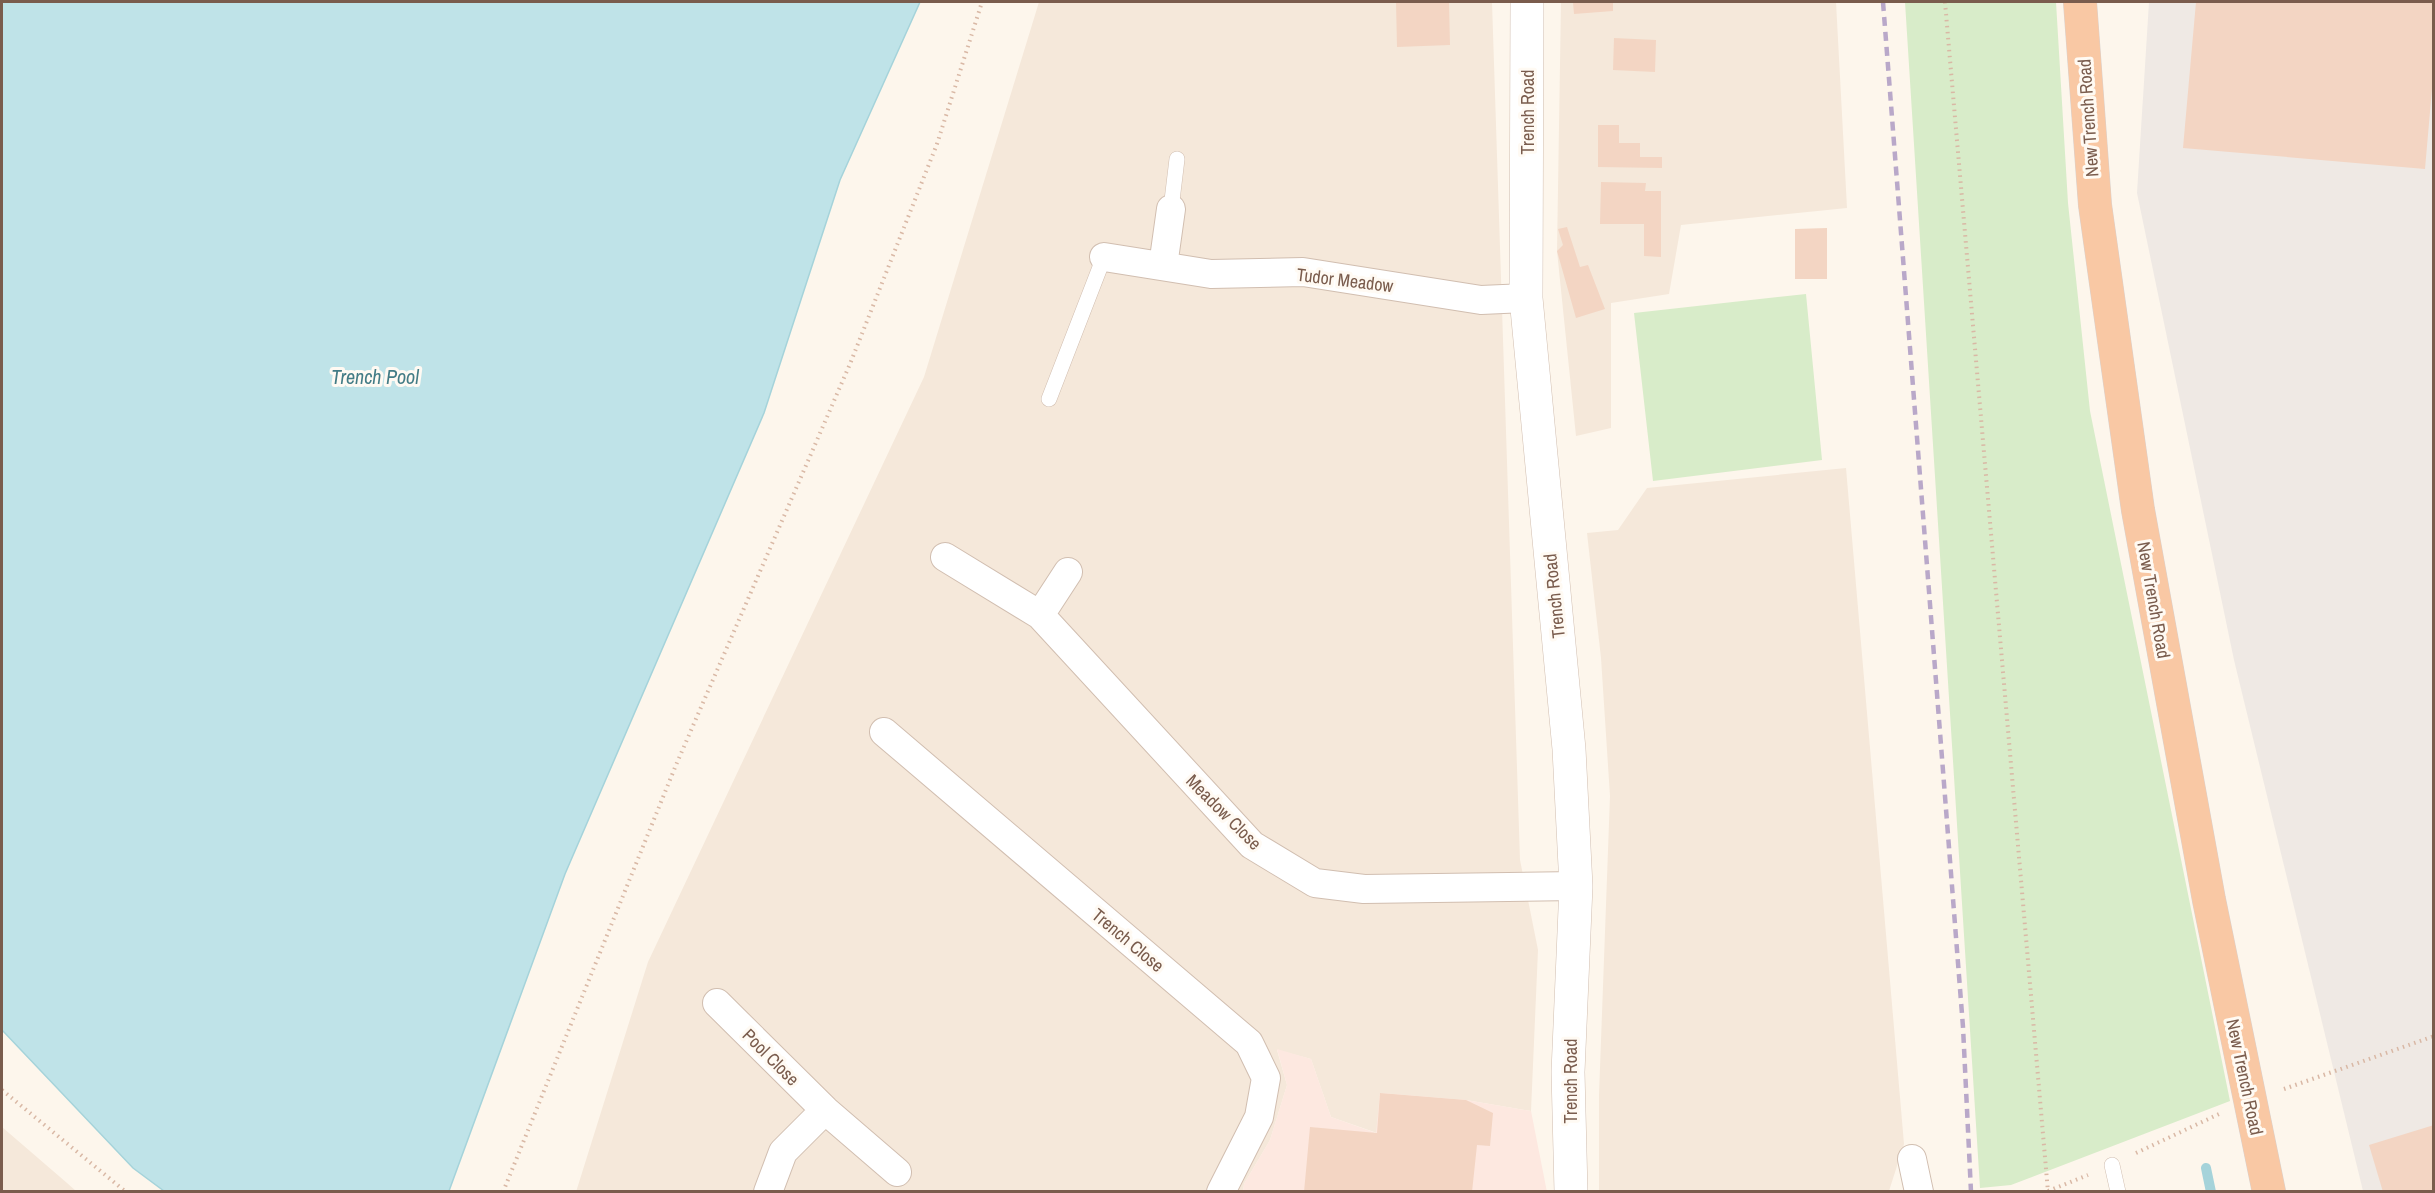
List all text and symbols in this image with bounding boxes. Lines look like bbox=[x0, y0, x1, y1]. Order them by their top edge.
street label: New Trench Road bbox=[2071, 58, 2105, 178]
street label: Trench Road bbox=[1515, 70, 1540, 154]
street label: Tudor Meadow bbox=[1295, 262, 1395, 298]
water label: Trench Pool bbox=[331, 363, 419, 390]
street label: New Trench Road bbox=[2131, 540, 2177, 660]
street label: Trench Road bbox=[1537, 553, 1571, 639]
street label: Meadow Close bbox=[1181, 769, 1267, 855]
street label: Trench Close bbox=[1087, 902, 1169, 978]
street label: New Trench Road bbox=[2220, 1017, 2270, 1137]
street label: Pool Close bbox=[737, 1023, 805, 1091]
street label: Trench Road bbox=[1558, 1039, 1583, 1123]

